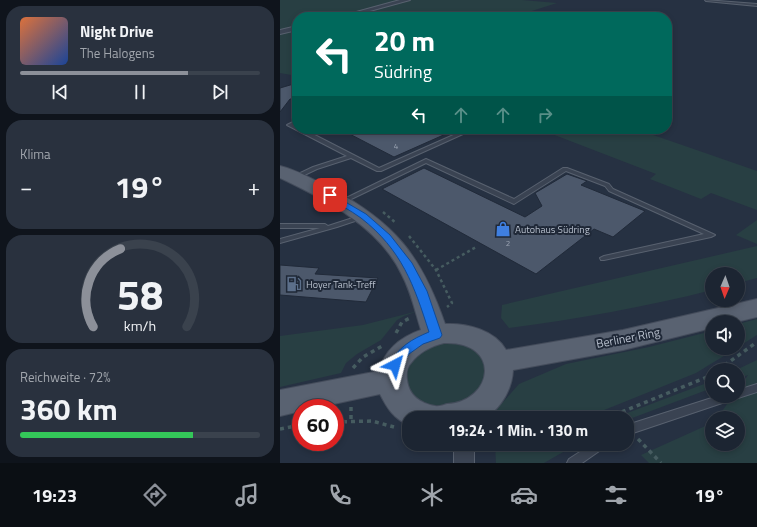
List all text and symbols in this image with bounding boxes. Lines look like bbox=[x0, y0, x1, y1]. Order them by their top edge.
text: 20 m bbox=[374, 19, 435, 62]
text: Night Drive bbox=[80, 20, 153, 43]
icon: left bbox=[308, 28, 360, 80]
text: The Halogens bbox=[80, 43, 155, 63]
text: Südring bbox=[374, 58, 432, 85]
icon: previous bbox=[49, 81, 71, 103]
icon: pause bbox=[129, 81, 151, 103]
icon: next bbox=[209, 81, 231, 103]
icon: left bbox=[408, 104, 430, 126]
icon: ahead bbox=[450, 104, 472, 126]
icon: ahead bbox=[492, 104, 514, 126]
icon: right bbox=[534, 104, 556, 126]
house number: 4 bbox=[394, 140, 399, 152]
text: Klima bbox=[20, 144, 51, 164]
text: 19° bbox=[115, 164, 165, 210]
text: − bbox=[20, 170, 32, 204]
text: + bbox=[248, 170, 260, 204]
pin bbox=[313, 178, 347, 212]
icon: arrive bbox=[319, 184, 341, 206]
shop icon: Autohaus Südring bbox=[494, 220, 512, 238]
place label: Autohaus Südring bbox=[515, 222, 590, 237]
house number: 2 bbox=[506, 237, 510, 249]
text: 58 bbox=[117, 262, 163, 325]
north arrow bbox=[705, 267, 745, 307]
map controls bbox=[705, 267, 745, 451]
fuel station icon: Hoyer Tank-Treff bbox=[285, 275, 303, 293]
place label: Hoyer Tank-Treff bbox=[306, 277, 376, 292]
text: km/h bbox=[124, 314, 156, 336]
button: sound bbox=[705, 315, 745, 355]
street label: Berliner Ring bbox=[594, 322, 662, 353]
position arrow bbox=[374, 344, 416, 386]
button: search bbox=[705, 363, 745, 403]
text: Reichweite · 72% bbox=[20, 367, 111, 387]
text: 360 km bbox=[20, 386, 118, 432]
speed limit sign: 60 bbox=[292, 399, 344, 451]
button: layers bbox=[705, 411, 745, 451]
text: 19:24 · 1 Min. · 130 m bbox=[448, 419, 588, 442]
icon: directions bbox=[141, 481, 169, 509]
icon: music bbox=[233, 481, 261, 509]
icon: phone bbox=[326, 481, 354, 509]
icon: climate bbox=[418, 481, 446, 509]
icon: car bbox=[510, 481, 538, 509]
icon: filters bbox=[602, 481, 630, 509]
text: 19:23 bbox=[32, 482, 77, 509]
text: 19° bbox=[695, 482, 725, 509]

